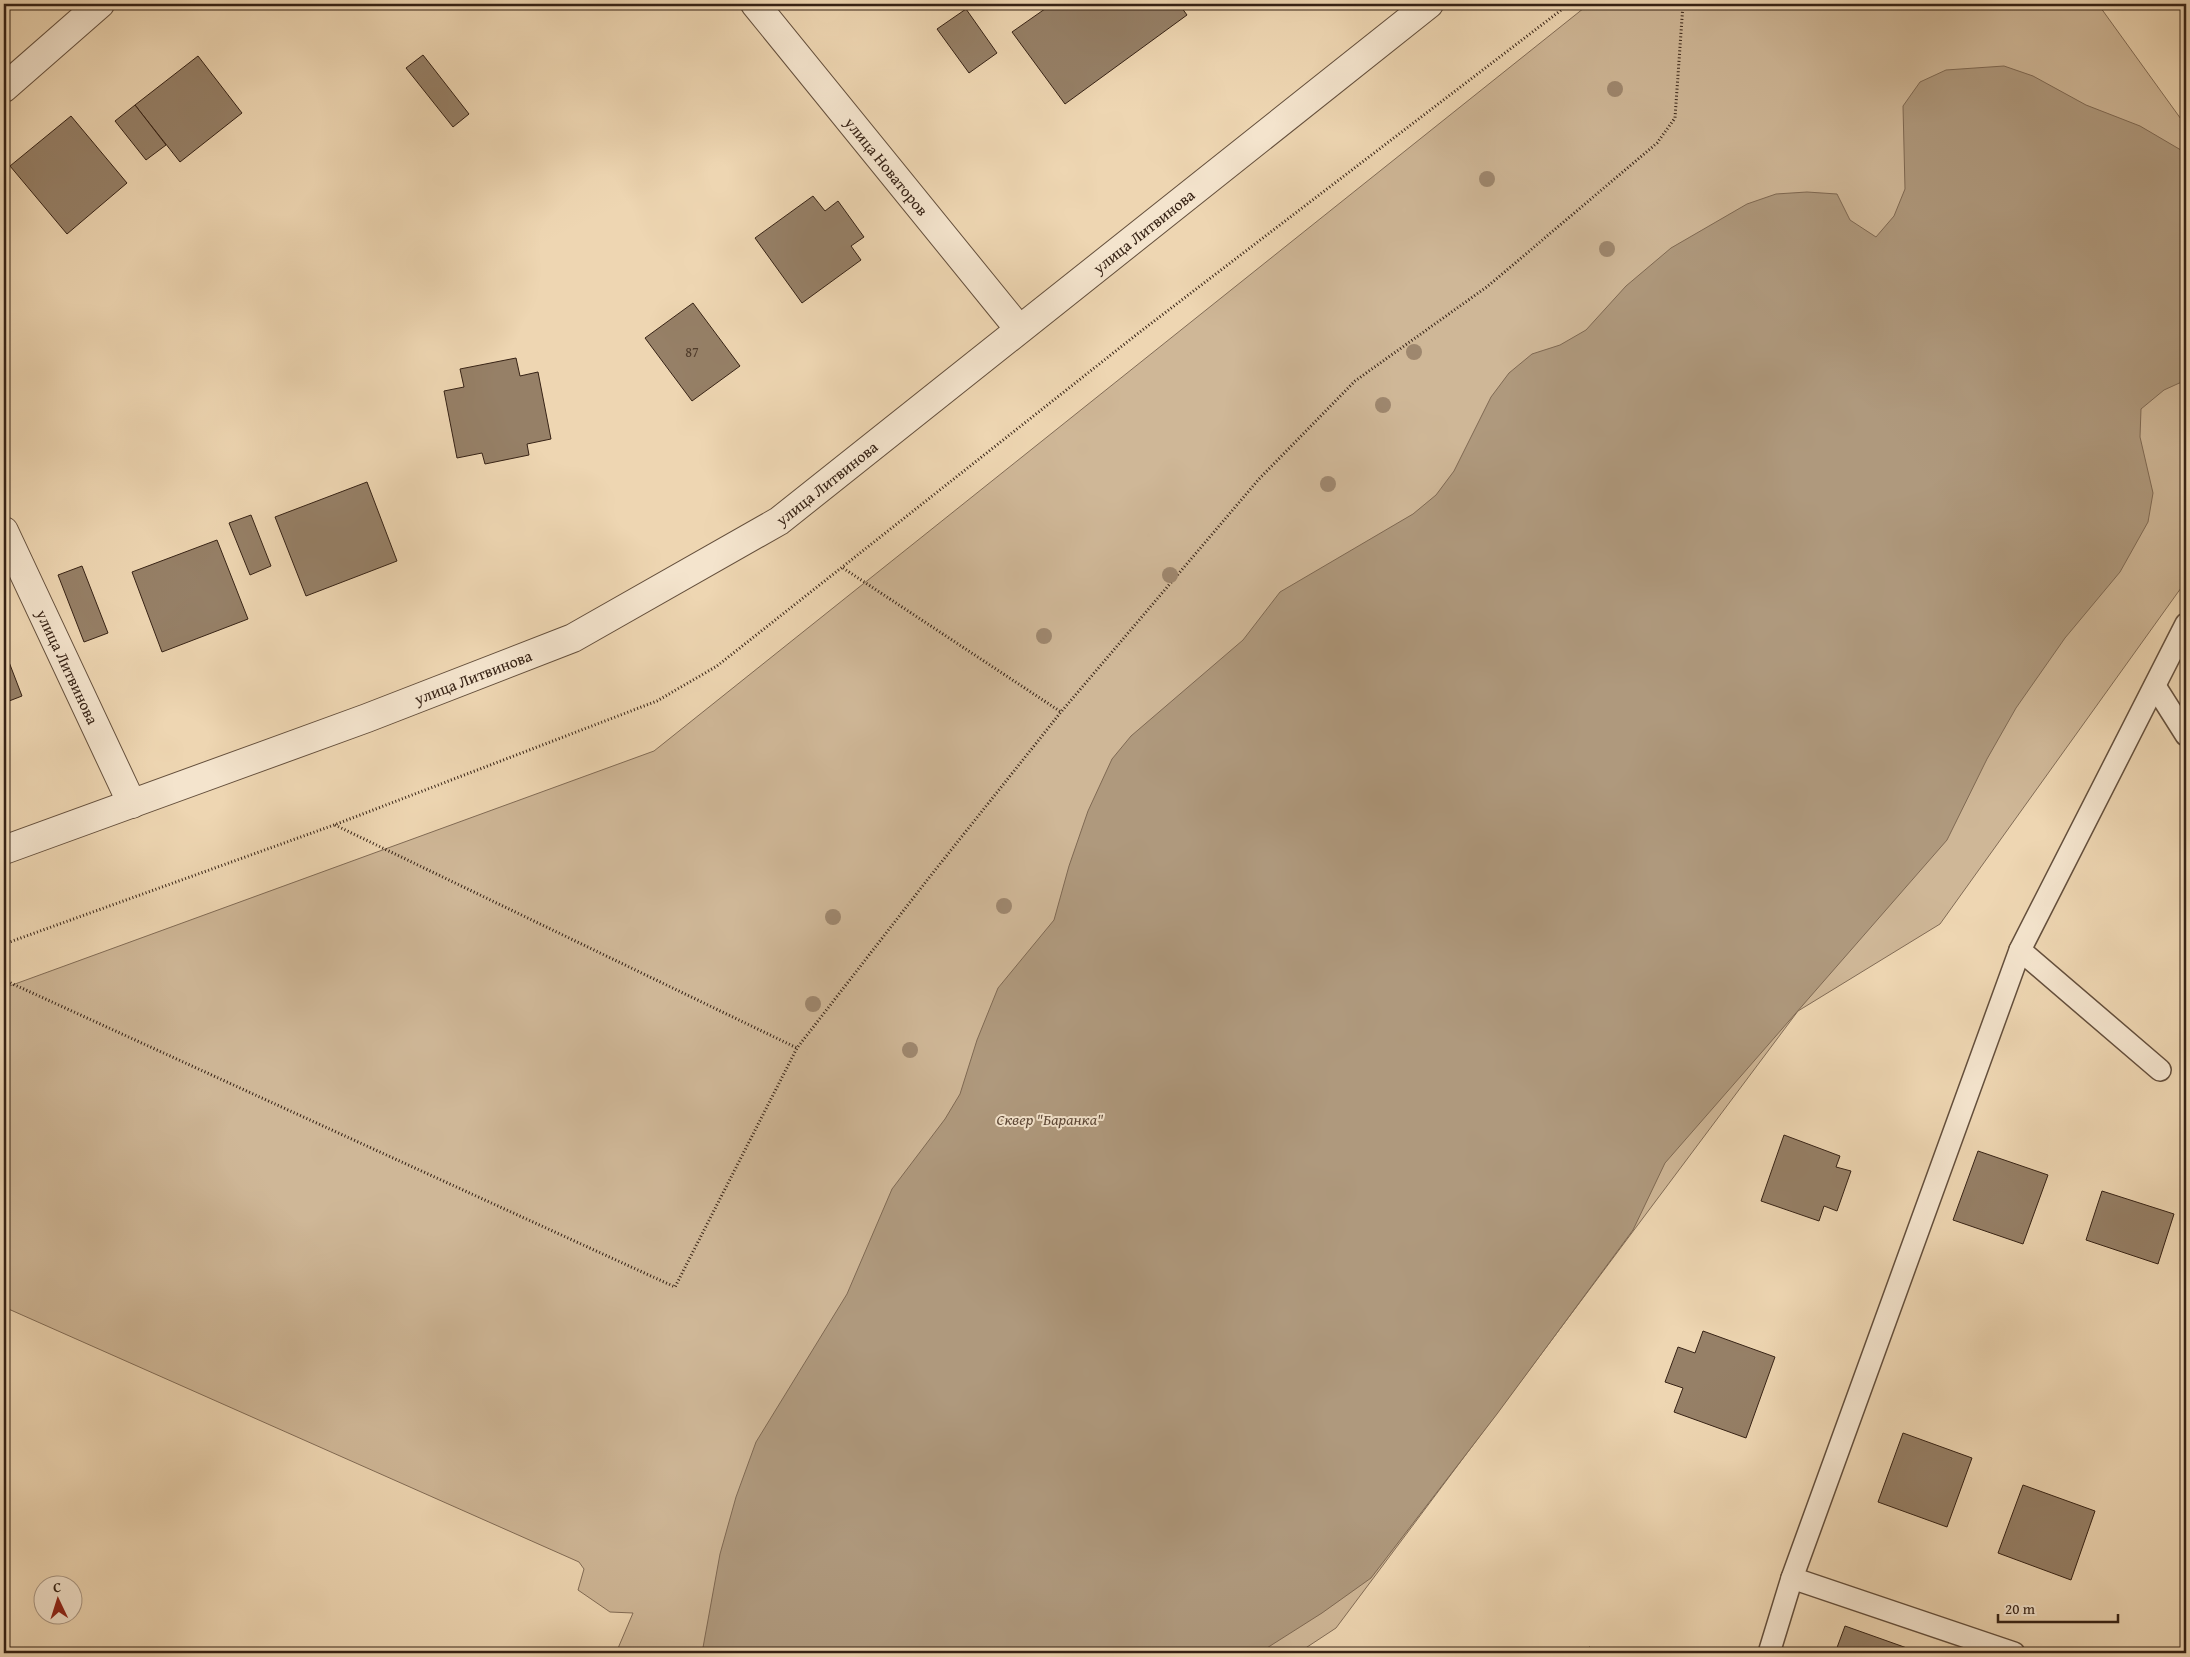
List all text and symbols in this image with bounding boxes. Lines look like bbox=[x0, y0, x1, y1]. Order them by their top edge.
street label: улица Новаторов bbox=[839, 111, 935, 221]
street label: улица Литвинова bbox=[1087, 183, 1200, 280]
house number: 87 bbox=[685, 342, 699, 362]
street label: улица Литвинова bbox=[770, 435, 883, 532]
street label: улица Литвинова bbox=[30, 605, 105, 729]
street label: улица Литвинова bbox=[410, 643, 536, 711]
park label: Сквер "Баранка" bbox=[997, 1107, 1104, 1131]
north arrow bbox=[32, 1574, 82, 1624]
text: С bbox=[52, 1577, 62, 1597]
scale bar bbox=[1998, 1592, 2118, 1624]
text: 20 m bbox=[2005, 1598, 2036, 1619]

